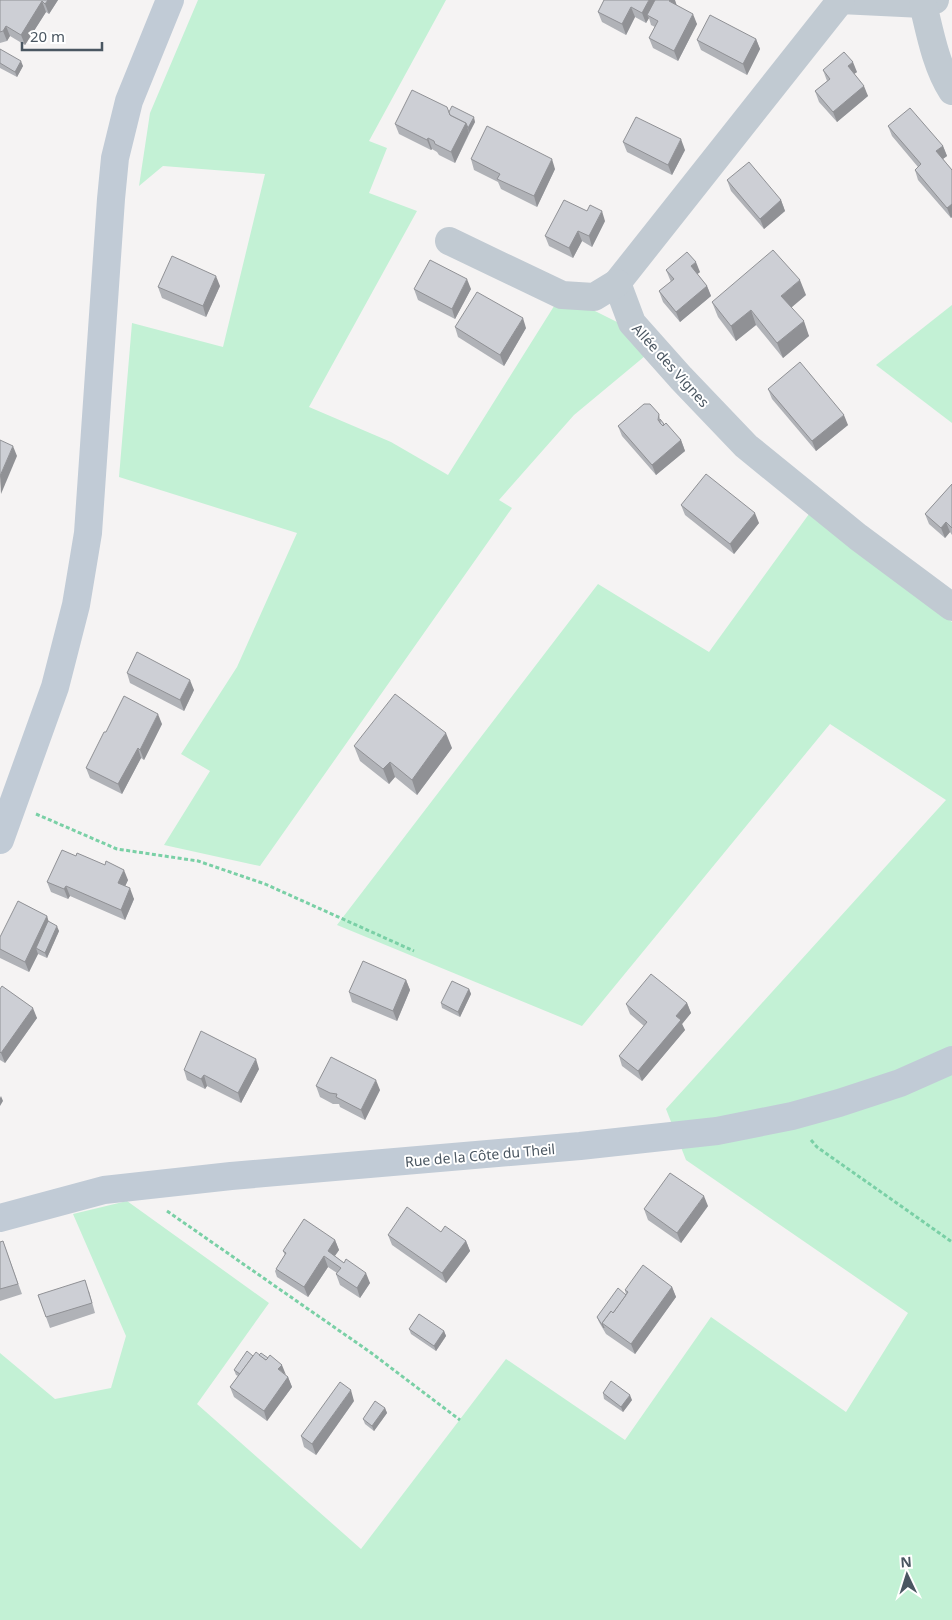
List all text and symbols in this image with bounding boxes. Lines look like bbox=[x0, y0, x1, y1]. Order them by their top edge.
scale bar bbox=[22, 20, 102, 52]
text: 20 m bbox=[30, 26, 65, 46]
street label: Allée des Vignes bbox=[628, 319, 714, 411]
street label: Rue de la Côte du Theil bbox=[404, 1139, 556, 1171]
north arrow bbox=[882, 1550, 932, 1600]
text: N bbox=[900, 1552, 912, 1571]

